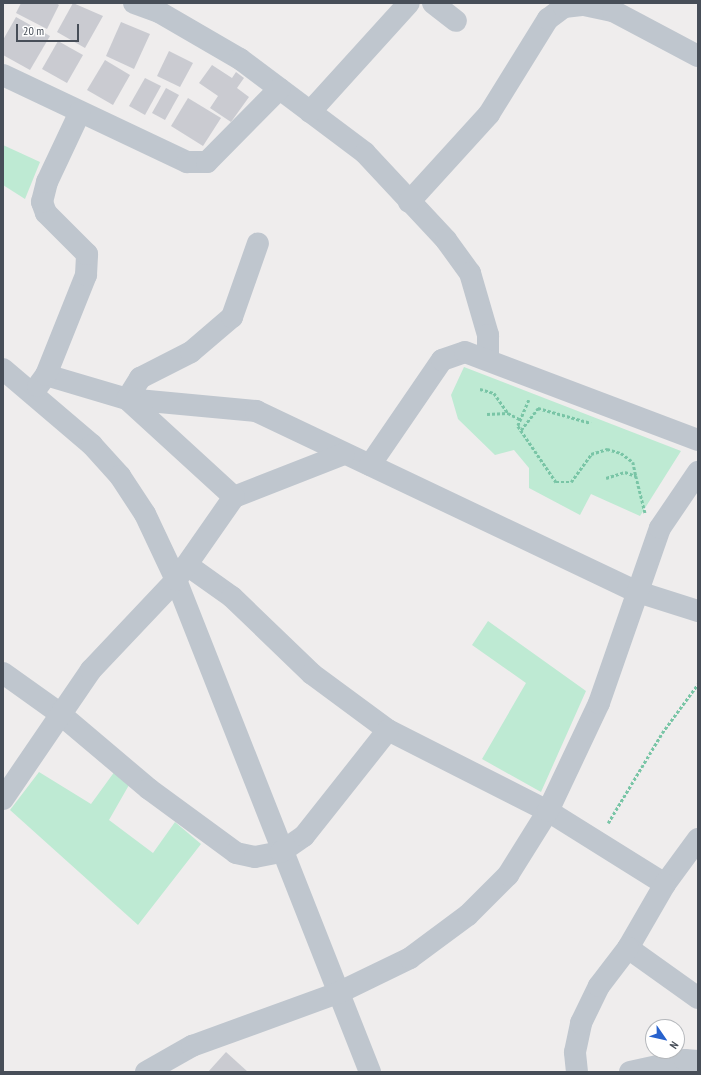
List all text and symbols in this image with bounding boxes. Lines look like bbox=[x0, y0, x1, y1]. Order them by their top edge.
scale bar bbox=[18, 16, 81, 42]
text: 20 m bbox=[23, 23, 44, 38]
north arrow bbox=[645, 1019, 685, 1059]
text: N bbox=[667, 1039, 682, 1052]

